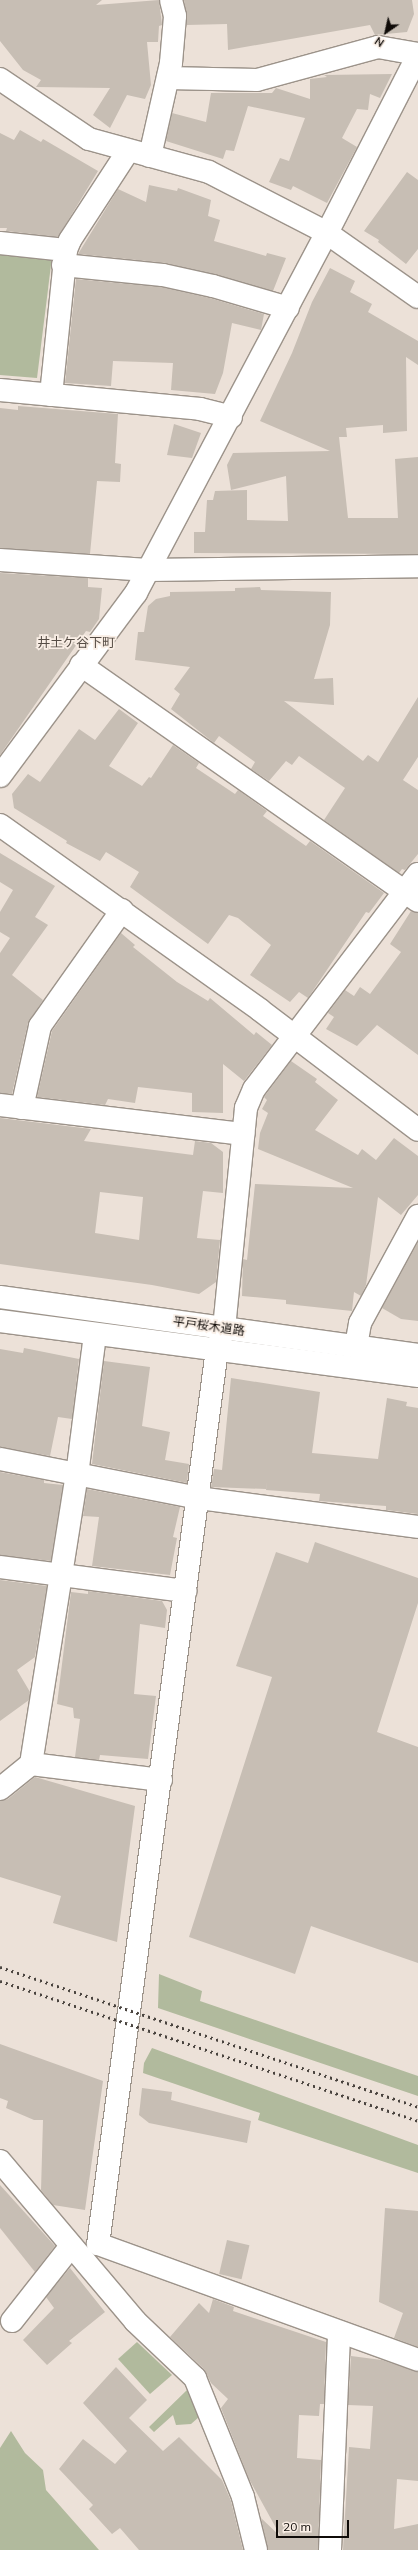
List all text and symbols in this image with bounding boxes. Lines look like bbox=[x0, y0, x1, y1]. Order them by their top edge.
north arrow bbox=[366, 12, 406, 52]
text: N bbox=[372, 34, 387, 50]
district label: 井土ケ谷下町 bbox=[37, 634, 115, 650]
street label: 平戸桜木道路 bbox=[172, 1314, 246, 1338]
scale bar bbox=[278, 2512, 351, 2538]
text: 20 m bbox=[283, 2519, 311, 2534]

